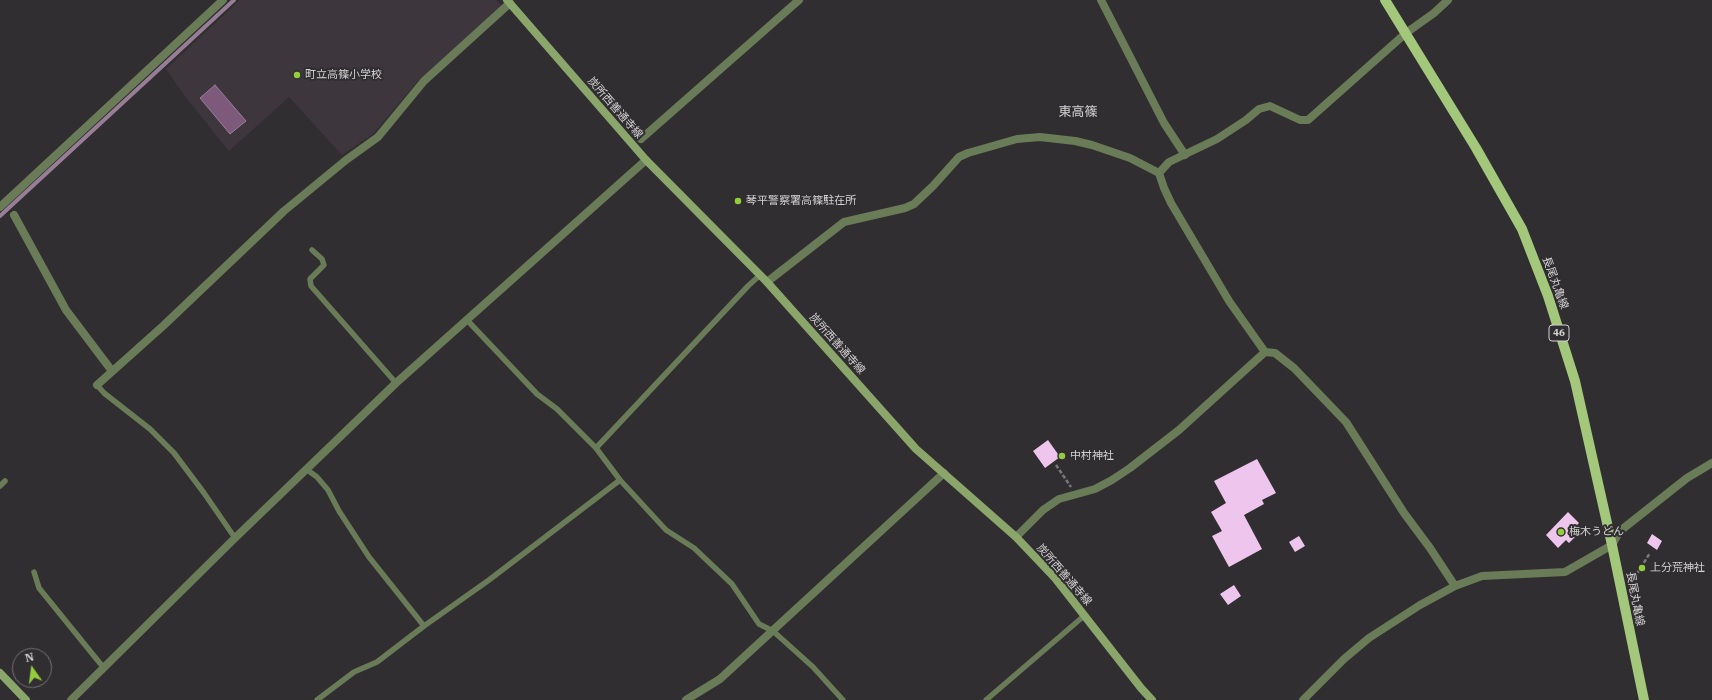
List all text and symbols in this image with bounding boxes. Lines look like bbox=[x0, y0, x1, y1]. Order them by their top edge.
place label: 町立高篠小学校 bbox=[305, 68, 382, 82]
marker: 町立高篠小学校 bbox=[292, 70, 302, 80]
street label: 炭所西善通寺線 bbox=[585, 75, 645, 141]
district label: 東高篠 bbox=[1059, 104, 1097, 120]
place label: 琴平警察署高篠駐在所 bbox=[746, 194, 856, 208]
marker: 琴平警察署高篠駐在所 bbox=[733, 196, 743, 206]
street label: 長尾丸亀線 bbox=[1539, 255, 1571, 311]
street label: 炭所西善通寺線 bbox=[806, 311, 868, 377]
road number: 46 bbox=[1549, 325, 1569, 341]
place label: 中村神社 bbox=[1070, 449, 1114, 463]
marker: 中村神社 bbox=[1057, 451, 1067, 461]
place label: 梅木うどん bbox=[1569, 525, 1624, 539]
marker: 梅木うどん bbox=[1556, 527, 1566, 537]
street label: 炭所西善通寺線 bbox=[1034, 542, 1094, 608]
place label: 上分荒神社 bbox=[1650, 561, 1705, 575]
marker: 上分荒神社 bbox=[1637, 563, 1647, 573]
street label: 長尾丸亀線 bbox=[1623, 571, 1647, 627]
north arrow bbox=[12, 648, 52, 688]
text: N bbox=[23, 649, 35, 665]

